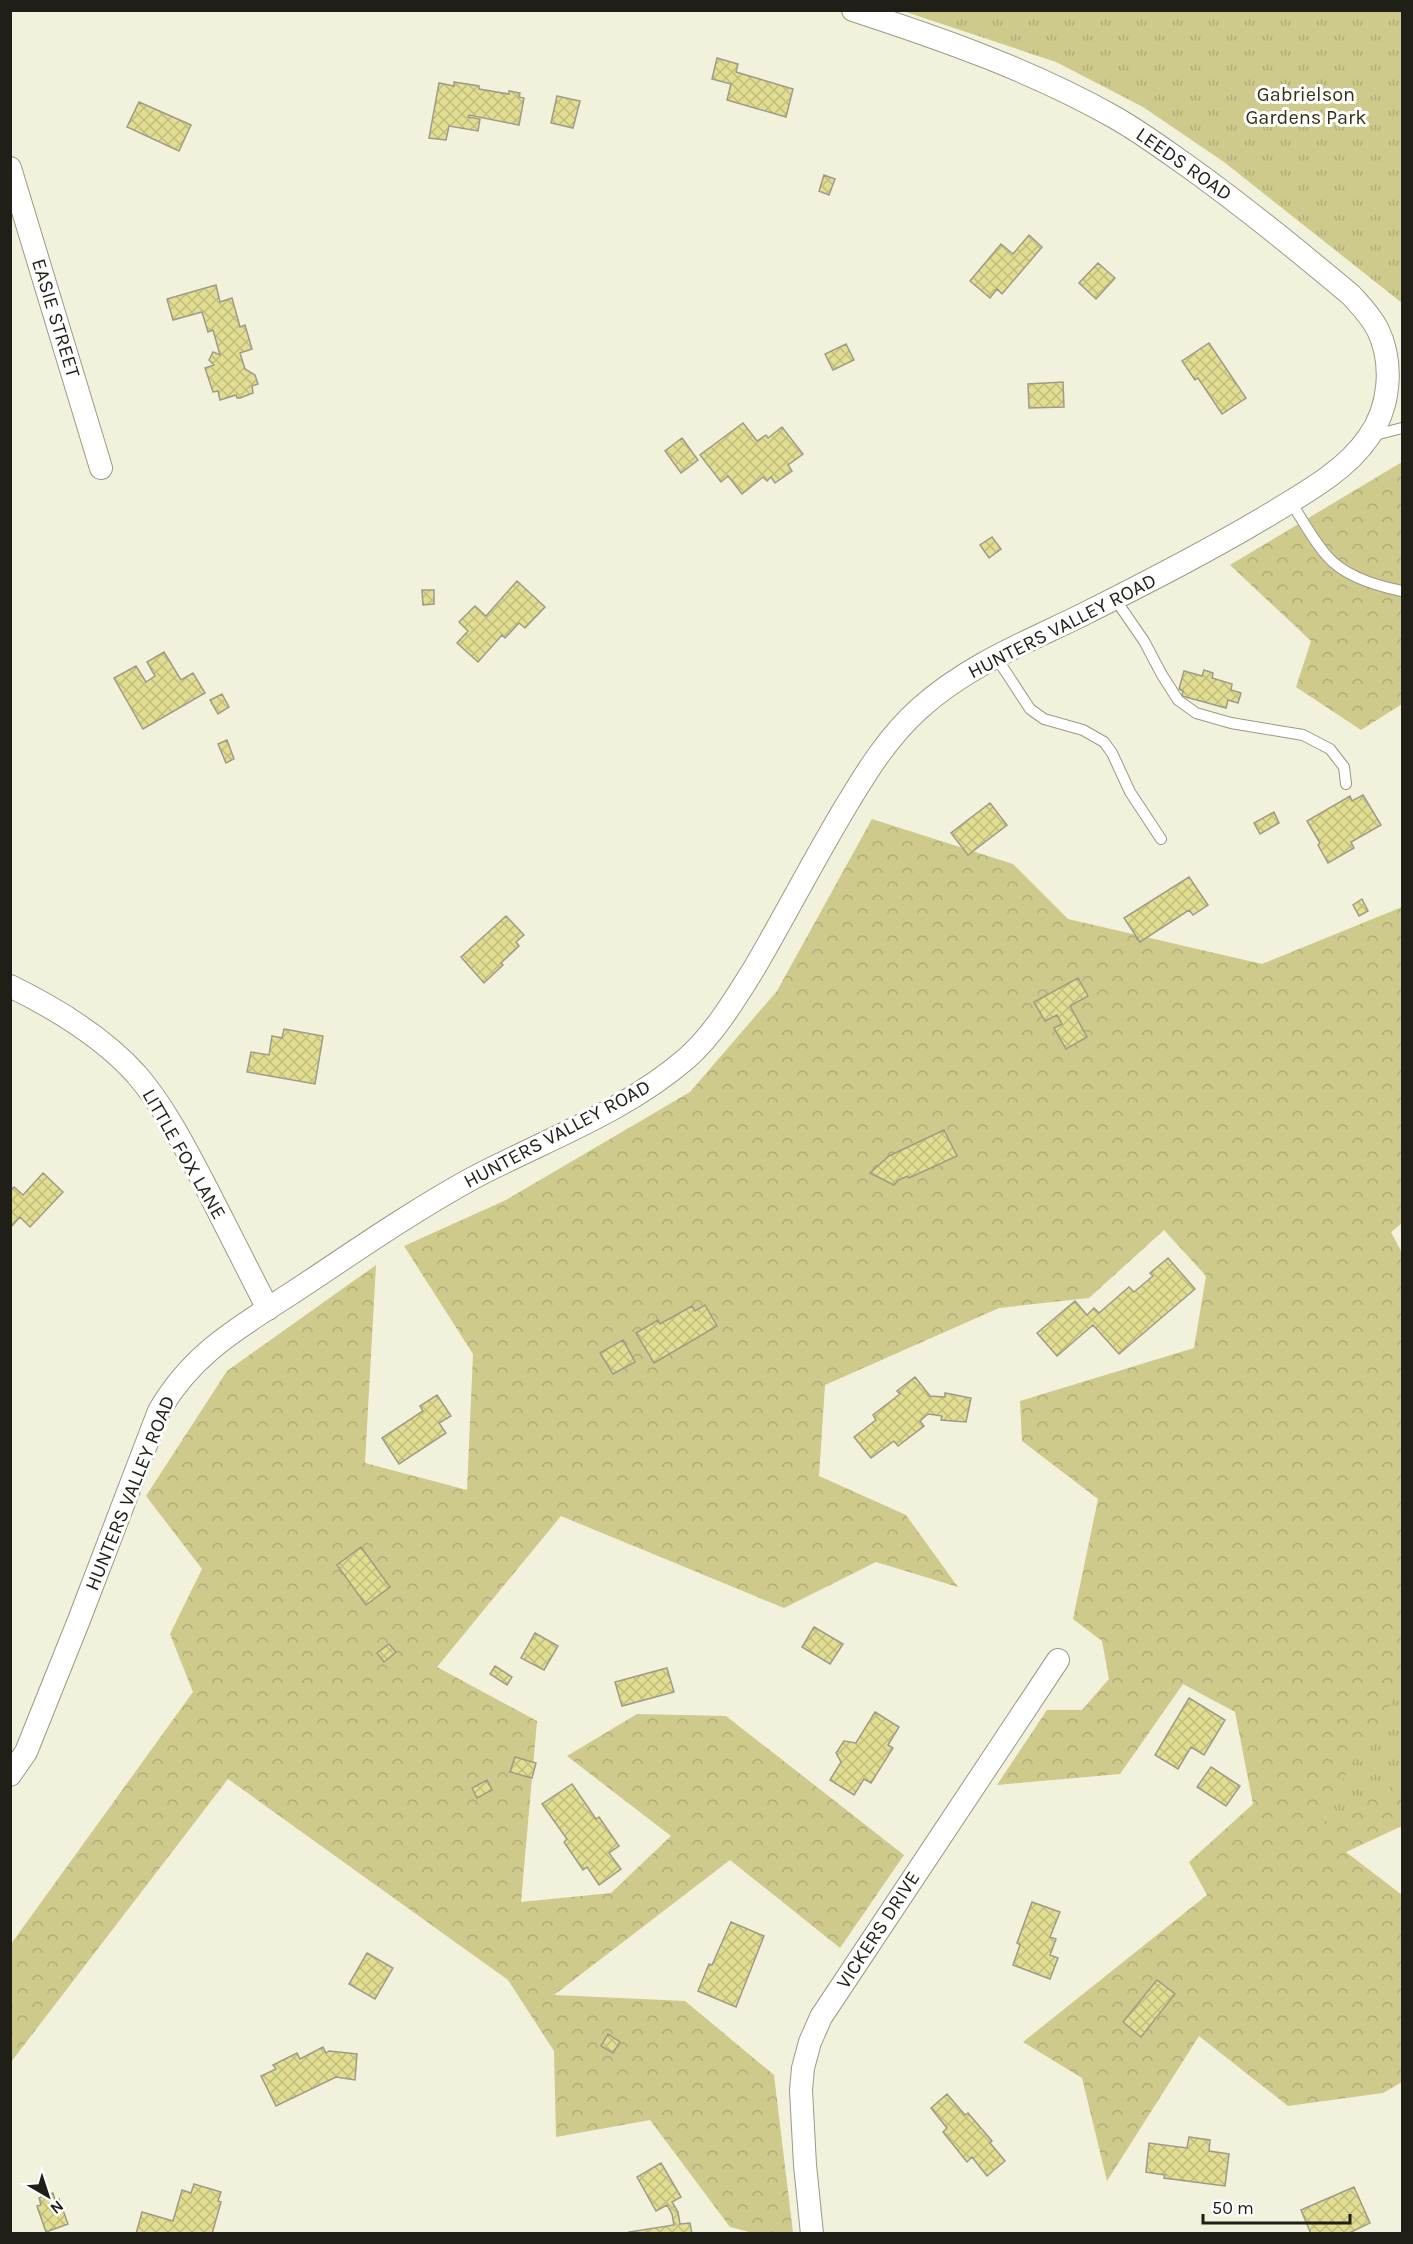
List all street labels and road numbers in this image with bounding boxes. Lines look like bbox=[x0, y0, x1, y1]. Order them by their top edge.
street label: LEEDS ROAD bbox=[1132, 123, 1236, 205]
street label: EASIE STREET bbox=[27, 256, 85, 380]
street label: HUNTERS VALLEY ROAD bbox=[964, 569, 1160, 683]
street label: HUNTERS VALLEY ROAD bbox=[460, 1075, 654, 1193]
street label: LITTLE FOX LANE bbox=[137, 1085, 231, 1223]
street label: HUNTERS VALLEY ROAD bbox=[80, 1392, 180, 1594]
street label: VICKERS DRIVE bbox=[832, 1867, 924, 1993]

